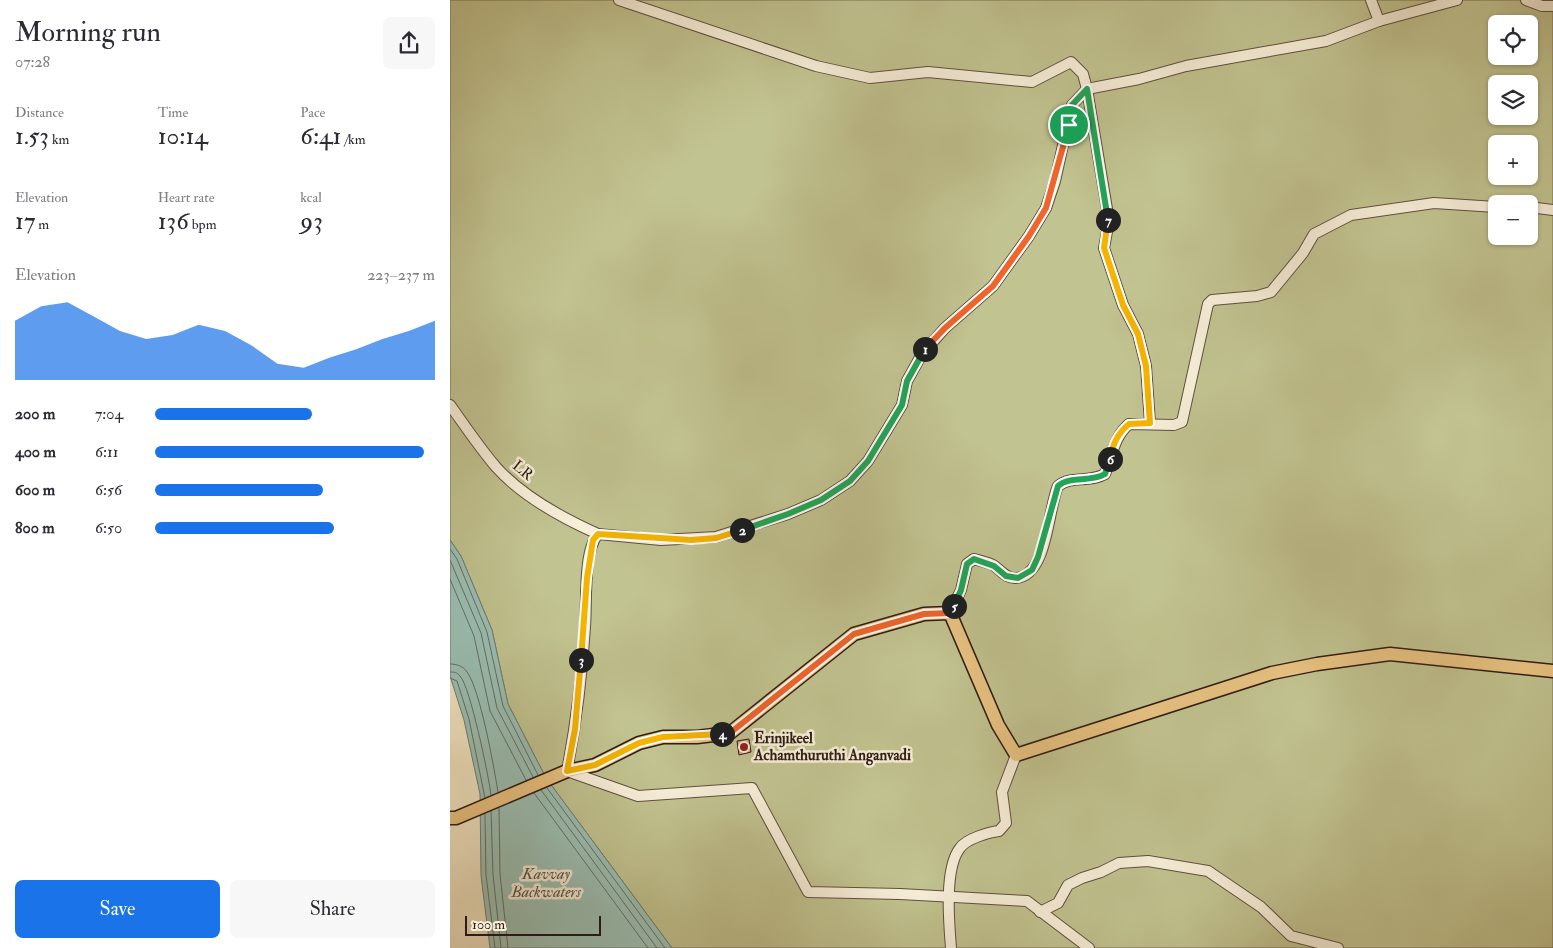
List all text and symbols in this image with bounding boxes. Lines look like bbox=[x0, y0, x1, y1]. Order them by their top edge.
text: Morning run bbox=[15, 15, 161, 50]
map controls bbox=[1488, 15, 1538, 245]
button: locate bbox=[1488, 15, 1538, 65]
button: share bbox=[383, 17, 435, 69]
text: 07:28 bbox=[15, 52, 50, 72]
button: layers bbox=[1488, 75, 1538, 125]
text: Distance bbox=[15, 104, 64, 121]
text: Time bbox=[158, 104, 188, 121]
text: Pace bbox=[300, 104, 325, 121]
pin bbox=[1048, 104, 1090, 146]
icon: arrive bbox=[1055, 111, 1083, 139]
text: 1.53 bbox=[15, 121, 49, 152]
text: 10:14 bbox=[158, 121, 208, 152]
text: 6:41 bbox=[300, 121, 342, 152]
text: km bbox=[49, 131, 69, 148]
text: /km bbox=[342, 131, 366, 148]
button: + bbox=[1488, 135, 1538, 185]
text: Elevation bbox=[15, 189, 68, 206]
text: Heart rate bbox=[158, 189, 215, 206]
text: kcal bbox=[300, 189, 322, 206]
button: − bbox=[1488, 195, 1538, 245]
text: 17 bbox=[15, 206, 35, 237]
text: 136 bbox=[158, 206, 189, 237]
text: 93 bbox=[300, 206, 323, 237]
pin: 7 bbox=[1096, 208, 1120, 232]
text: 7 bbox=[1105, 212, 1112, 229]
text: m bbox=[35, 216, 49, 233]
text: bpm bbox=[189, 216, 217, 233]
text: Elevation bbox=[15, 265, 76, 285]
text: 223–237 m bbox=[367, 265, 435, 285]
pin: 1 bbox=[912, 336, 938, 362]
text: 1 bbox=[923, 341, 928, 358]
text: 200 m bbox=[15, 404, 55, 424]
text: 7:04 bbox=[95, 404, 123, 424]
text: 400 m bbox=[15, 442, 56, 462]
text: 6:11 bbox=[95, 442, 118, 462]
pin: 6 bbox=[1098, 446, 1122, 472]
text: 6 bbox=[1107, 451, 1114, 468]
street label: LR bbox=[508, 456, 538, 485]
text: 600 m bbox=[15, 480, 55, 500]
text: 6:56 bbox=[95, 480, 122, 500]
text: 800 m bbox=[15, 518, 55, 538]
text: 6:50 bbox=[95, 518, 122, 538]
pin: 2 bbox=[730, 518, 754, 542]
text: 2 bbox=[739, 522, 746, 539]
pin: 5 bbox=[942, 594, 966, 618]
text: 5 bbox=[951, 598, 958, 615]
pin: 3 bbox=[568, 648, 594, 672]
text: 3 bbox=[579, 652, 584, 669]
pin: 4 bbox=[710, 722, 734, 746]
text: 4 bbox=[719, 726, 726, 743]
place label: Erinjikeel Achamthuruthi Anganvadi bbox=[753, 729, 911, 766]
marker: Erinjikeel Achamthuruthi Anganvadi bbox=[738, 741, 750, 753]
water label: Kavvay Backwaters bbox=[510, 864, 581, 902]
button: Save bbox=[15, 880, 220, 938]
button: Share bbox=[230, 880, 435, 938]
scale bar bbox=[465, 913, 601, 936]
text: 100 m bbox=[472, 916, 505, 933]

